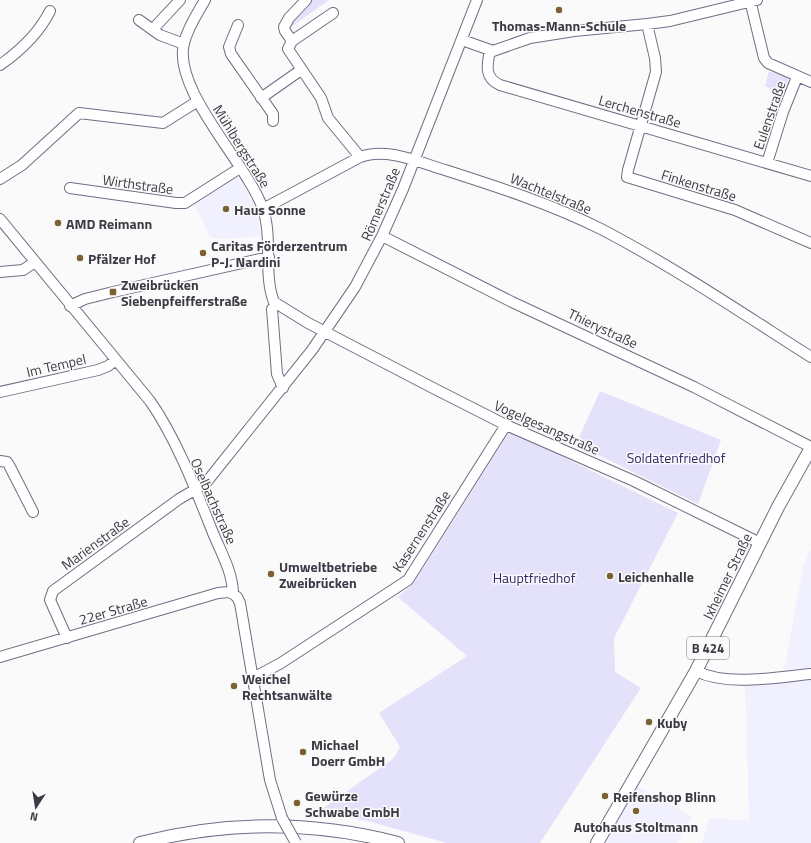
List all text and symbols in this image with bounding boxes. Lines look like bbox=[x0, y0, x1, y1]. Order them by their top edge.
marker: Thomas-Mann-Schule bbox=[554, 5, 564, 15]
place label: Thomas-Mann-Schule bbox=[492, 15, 626, 36]
street label: Eulenstraße bbox=[747, 78, 791, 152]
street label: Lerchenstraße bbox=[596, 89, 684, 133]
street label: Mühlbergstraße bbox=[208, 100, 276, 192]
street label: Römerstraße bbox=[355, 164, 405, 244]
street label: Finkenstraße bbox=[659, 164, 739, 206]
street label: Wachtelstraße bbox=[507, 167, 595, 219]
street label: Wirthstraße bbox=[101, 169, 175, 199]
place label: Haus Sonne bbox=[234, 199, 306, 220]
marker: Haus Sonne bbox=[221, 204, 231, 214]
place label: AMD Reimann bbox=[66, 213, 152, 234]
marker: AMD Reimann bbox=[53, 218, 63, 228]
place label: Caritas Förderzentrum P-J. Nardini bbox=[211, 235, 347, 272]
place label: Pfälzer Hof bbox=[88, 248, 156, 269]
marker: Caritas Förderzentrum P-J. Nardini bbox=[198, 248, 208, 258]
marker: Pfälzer Hof bbox=[75, 253, 85, 263]
place label: Zweibrücken Siebenpfeifferstraße bbox=[121, 274, 247, 311]
marker: Zweibrücken Siebenpfeifferstraße bbox=[108, 287, 118, 297]
street label: Thierystraße bbox=[565, 303, 641, 353]
street label: Im Tempel bbox=[24, 348, 88, 382]
street label: Vogelgesangstraße bbox=[491, 394, 603, 460]
park label: Soldatenfriedhof bbox=[627, 447, 726, 468]
street label: Oselbachstraße bbox=[186, 454, 242, 548]
street label: Kasernenstraße bbox=[387, 486, 455, 576]
street label: Marienstraße bbox=[57, 511, 133, 575]
street label: Ixheimer Straße bbox=[697, 529, 757, 623]
place label: Umweltbetriebe Zweibrücken bbox=[279, 556, 377, 593]
place label: Leichenhalle bbox=[618, 566, 694, 587]
park label: Hauptfriedhof bbox=[493, 567, 576, 588]
marker: Umweltbetriebe Zweibrücken bbox=[266, 569, 276, 579]
marker: Leichenhalle bbox=[605, 571, 615, 581]
street label: 22er Straße bbox=[76, 590, 150, 630]
road number: B 424 bbox=[687, 637, 729, 659]
place label: Weichel Rechtsanwälte bbox=[242, 668, 332, 705]
marker: Weichel Rechtsanwälte bbox=[229, 681, 239, 691]
place label: Kuby bbox=[657, 712, 687, 733]
marker: Kuby bbox=[644, 717, 654, 727]
place label: Michael Doerr GmbH bbox=[311, 734, 385, 771]
marker: Michael Doerr GmbH bbox=[298, 747, 308, 757]
place label: Gewürze Schwabe GmbH bbox=[305, 785, 400, 822]
place label: Reifenshop Blinn bbox=[613, 786, 716, 807]
north arrow bbox=[16, 787, 56, 827]
marker: Reifenshop Blinn bbox=[600, 791, 610, 801]
marker: Gewürze Schwabe GmbH bbox=[292, 798, 302, 808]
marker: Autohaus Stoltmann bbox=[631, 806, 641, 816]
text: N bbox=[29, 808, 39, 825]
place label: Autohaus Stoltmann bbox=[574, 816, 698, 837]

